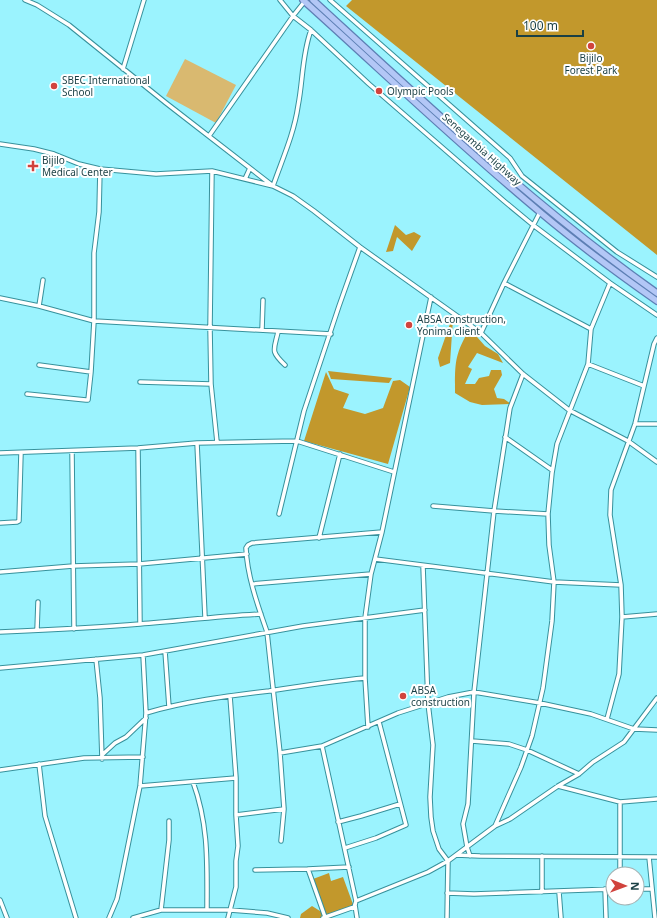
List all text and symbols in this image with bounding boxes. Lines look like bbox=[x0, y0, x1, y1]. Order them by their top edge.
scale bar bbox=[517, 12, 583, 38]
text: 100 m bbox=[523, 17, 558, 34]
marker: Bijilo Forest Park bbox=[586, 41, 596, 51]
place label: Bijilo Forest Park bbox=[565, 51, 618, 77]
place label: SBEC International School bbox=[62, 73, 150, 99]
marker: SBEC International School bbox=[49, 81, 59, 91]
place label: Olympic Pools bbox=[387, 84, 454, 98]
marker: Olympic Pools bbox=[374, 86, 384, 96]
street label: Senegambia Highway bbox=[439, 110, 525, 189]
place label: Bijilo Medical Center bbox=[42, 153, 113, 179]
marker: Bijilo Medical Center bbox=[27, 160, 39, 172]
place label: ABSA construction, Yonima client bbox=[417, 312, 506, 338]
marker: ABSA construction, Yonima client bbox=[404, 320, 414, 330]
place label: ABSA construction bbox=[411, 683, 470, 709]
marker: ABSA construction bbox=[398, 691, 408, 701]
north arrow bbox=[605, 866, 645, 906]
text: N bbox=[628, 882, 643, 891]

